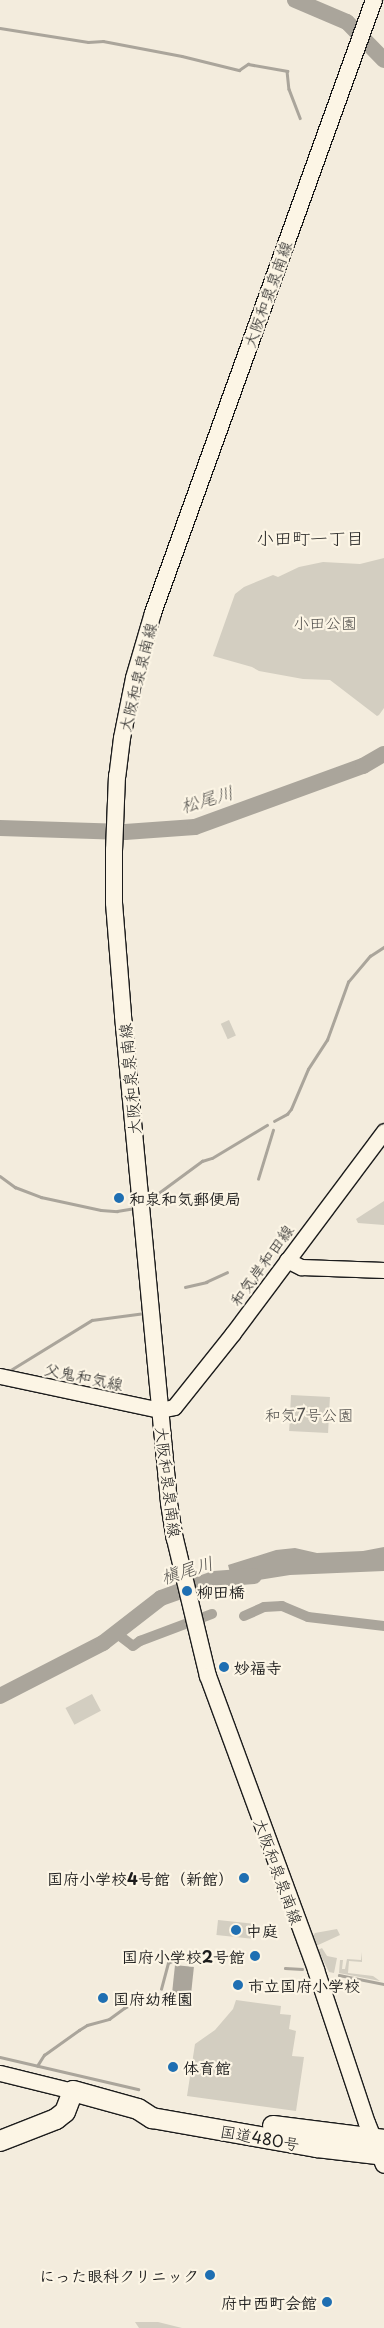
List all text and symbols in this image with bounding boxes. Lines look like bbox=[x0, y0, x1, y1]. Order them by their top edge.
street label: 大阪和泉泉南線 bbox=[239, 238, 295, 350]
district label: 小田町一丁目 bbox=[256, 527, 364, 549]
park label: 小田公園 bbox=[293, 612, 357, 632]
street label: 大阪和泉泉南線 bbox=[114, 620, 160, 734]
water label: 松尾川 bbox=[178, 781, 236, 817]
street label: 大阪和泉泉南線 bbox=[115, 1022, 143, 1136]
place label: 和泉和気郵便局 bbox=[129, 1188, 241, 1208]
marker: 和泉和気郵便局 bbox=[113, 1192, 125, 1204]
street label: 和気岸和田線 bbox=[225, 1221, 297, 1309]
street label: 父鬼和気線 bbox=[43, 1358, 125, 1394]
park label: 和気7号公園 bbox=[264, 1404, 354, 1424]
street label: 大阪和泉泉南線 bbox=[153, 1425, 185, 1539]
water label: 槇尾川 bbox=[158, 1552, 216, 1588]
place label: 柳田橋 bbox=[197, 1581, 245, 1601]
marker: 柳田橋 bbox=[181, 1585, 193, 1597]
place label: 妙福寺 bbox=[234, 1657, 282, 1677]
marker: 妙福寺 bbox=[218, 1661, 230, 1673]
street label: 大阪和泉泉南線 bbox=[251, 1815, 307, 1927]
place label: 国府小学校4号館（新館） bbox=[47, 1868, 234, 1888]
marker: 国府小学校4号館（新館） bbox=[238, 1872, 250, 1884]
place label: 中庭 bbox=[246, 1920, 278, 1940]
marker: 中庭 bbox=[230, 1924, 242, 1936]
place label: 国府小学校2号館 bbox=[122, 1946, 245, 1966]
marker: 国府小学校2号館 bbox=[249, 1950, 261, 1962]
place label: 市立国府小学校 bbox=[248, 1975, 360, 1995]
marker: 市立国府小学校 bbox=[232, 1979, 244, 1991]
place label: 国府幼稚園 bbox=[113, 1988, 193, 2008]
marker: 国府幼稚園 bbox=[97, 1992, 109, 2004]
place label: 体育館 bbox=[183, 2057, 231, 2077]
marker: 体育館 bbox=[167, 2061, 179, 2073]
street label: 国道480号 bbox=[219, 2121, 301, 2153]
place label: にった眼科クリニック bbox=[39, 2265, 199, 2285]
marker: にった眼科クリニック bbox=[203, 2268, 217, 2282]
place label: 府中西町会館 bbox=[221, 2292, 317, 2312]
marker: 府中西町会館 bbox=[321, 2296, 333, 2308]

